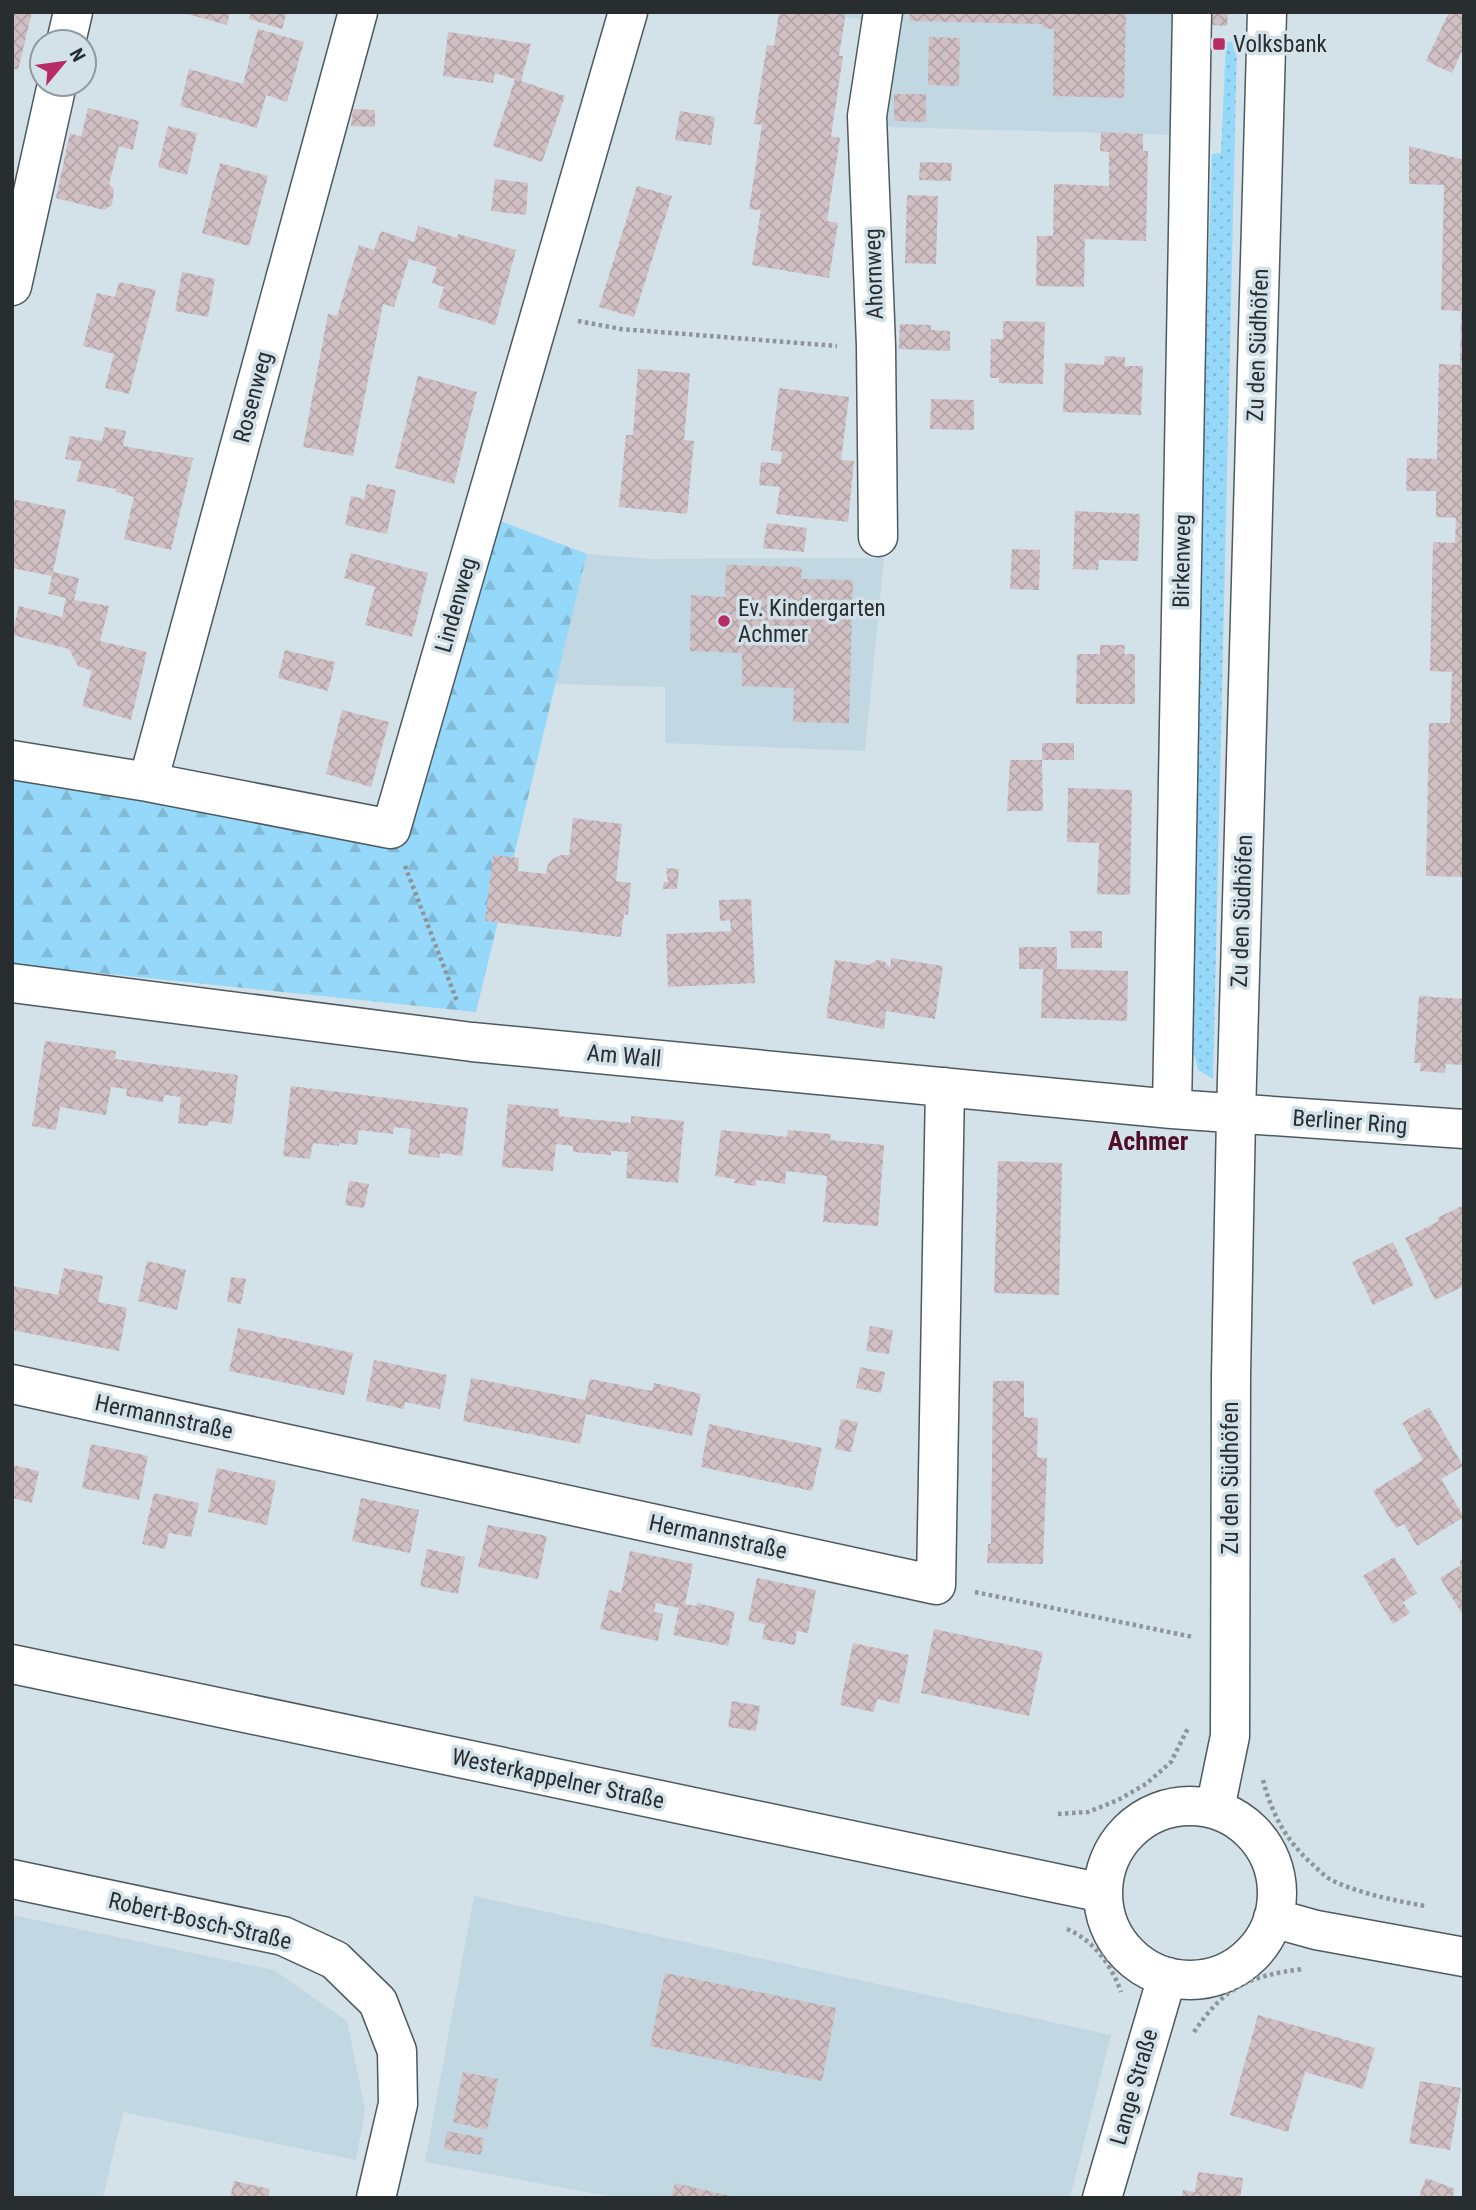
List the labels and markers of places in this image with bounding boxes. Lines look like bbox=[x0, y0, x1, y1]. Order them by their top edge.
place label: Volksbank bbox=[1233, 31, 1328, 58]
marker: Volksbank bbox=[1211, 36, 1227, 52]
place label: Ev. Kindergarten Achmer bbox=[738, 595, 886, 648]
marker: Ev. Kindergarten Achmer bbox=[716, 613, 732, 629]

